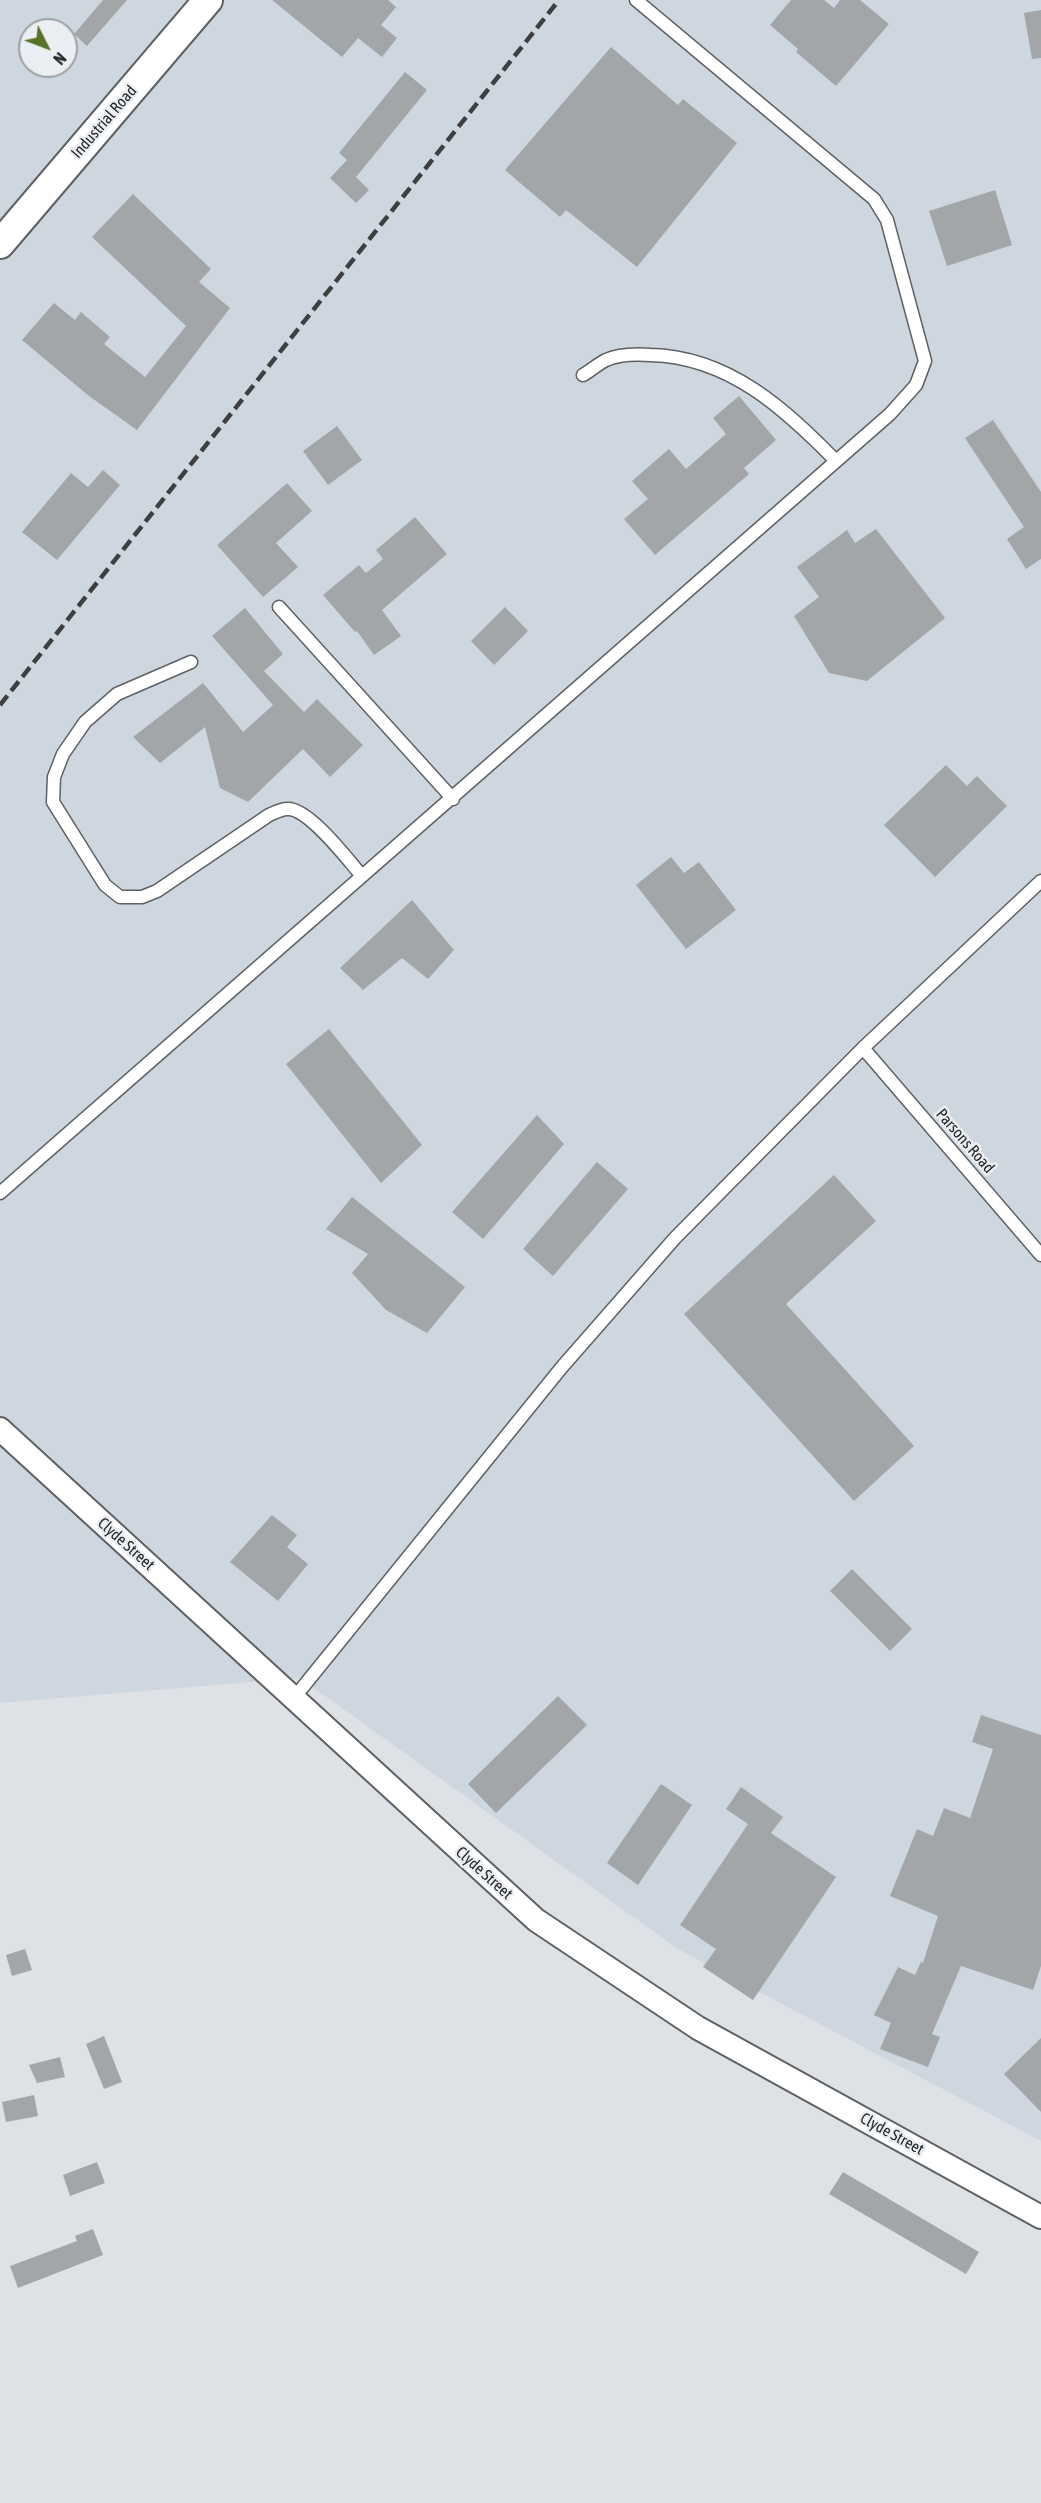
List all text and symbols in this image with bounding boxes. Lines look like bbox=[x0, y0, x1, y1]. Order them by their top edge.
north arrow bbox=[18, 18, 78, 78]
text: N bbox=[50, 49, 70, 68]
street label: Industrial Road bbox=[67, 82, 141, 162]
street label: Parsons Road bbox=[932, 1105, 998, 1177]
street label: Clyde Street bbox=[94, 1513, 158, 1575]
street label: Clyde Street bbox=[452, 1842, 516, 1904]
street label: Clyde Street bbox=[857, 2109, 927, 2159]

